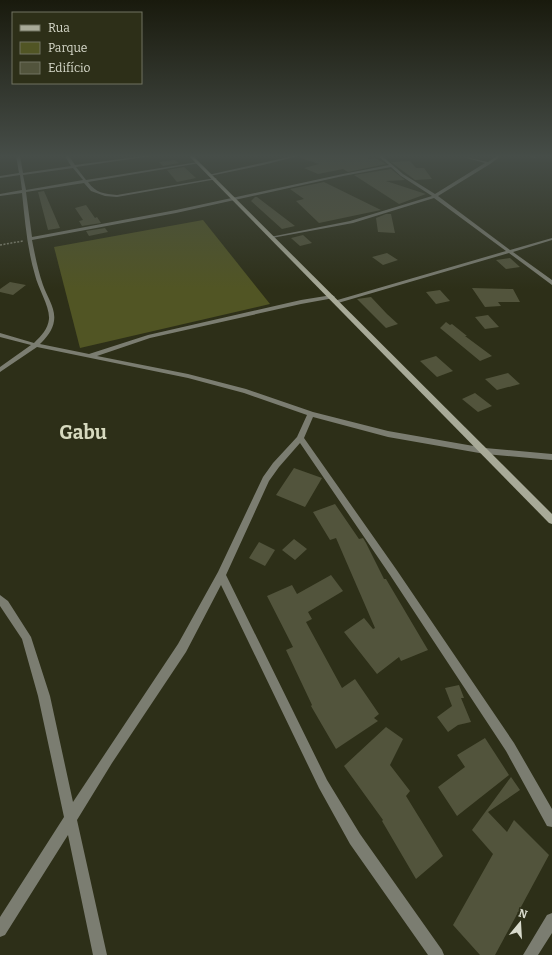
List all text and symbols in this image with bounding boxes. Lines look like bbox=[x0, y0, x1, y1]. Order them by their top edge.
legend bbox=[12, 12, 142, 84]
text: Rua bbox=[48, 21, 70, 35]
text: Parque bbox=[48, 41, 87, 55]
text: Edifício bbox=[48, 61, 90, 75]
district label: Gabu bbox=[59, 421, 107, 444]
north arrow bbox=[500, 903, 540, 943]
text: N bbox=[517, 906, 529, 922]

